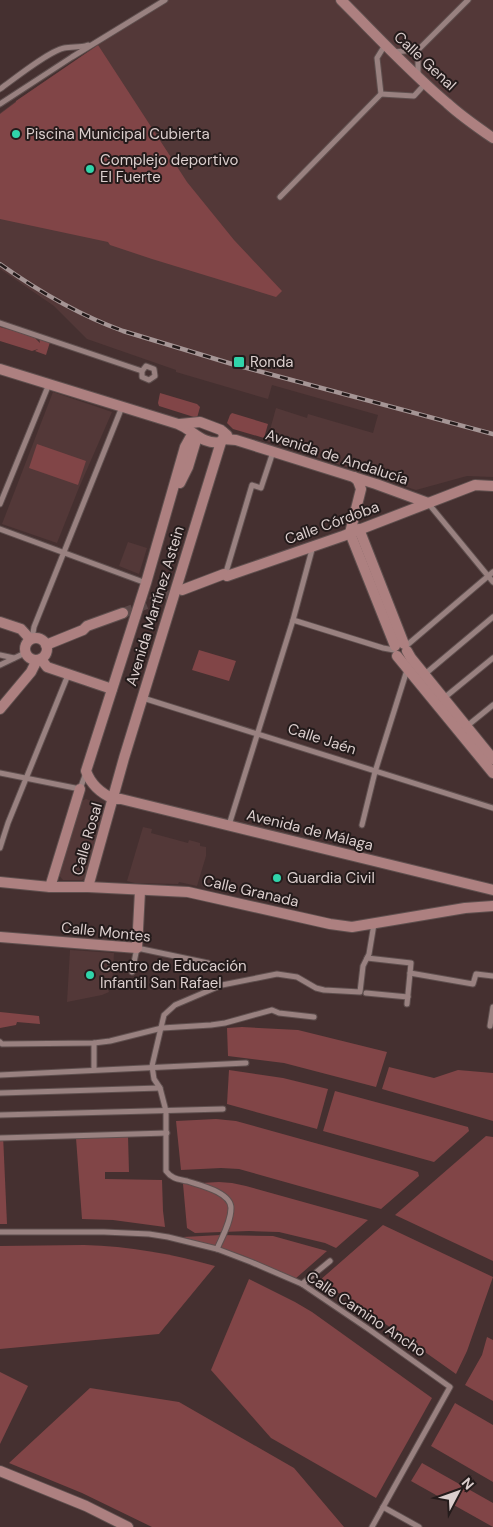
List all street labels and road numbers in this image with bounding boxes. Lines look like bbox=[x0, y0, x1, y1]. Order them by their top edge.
street label: Calle Genal bbox=[390, 27, 460, 95]
street label: Avenida de Andalucía bbox=[263, 424, 411, 490]
street label: Calle Córdoba bbox=[282, 497, 382, 549]
street label: Avenida Martínez Astein bbox=[121, 524, 189, 688]
street label: Calle Jaén bbox=[285, 719, 359, 759]
street label: Calle Rosal bbox=[67, 800, 107, 878]
street label: Avenida de Málaga bbox=[245, 805, 375, 855]
street label: Calle Granada bbox=[201, 870, 301, 912]
street label: Calle Montes bbox=[60, 917, 152, 947]
street label: Calle Camino Ancho bbox=[302, 1267, 430, 1362]

